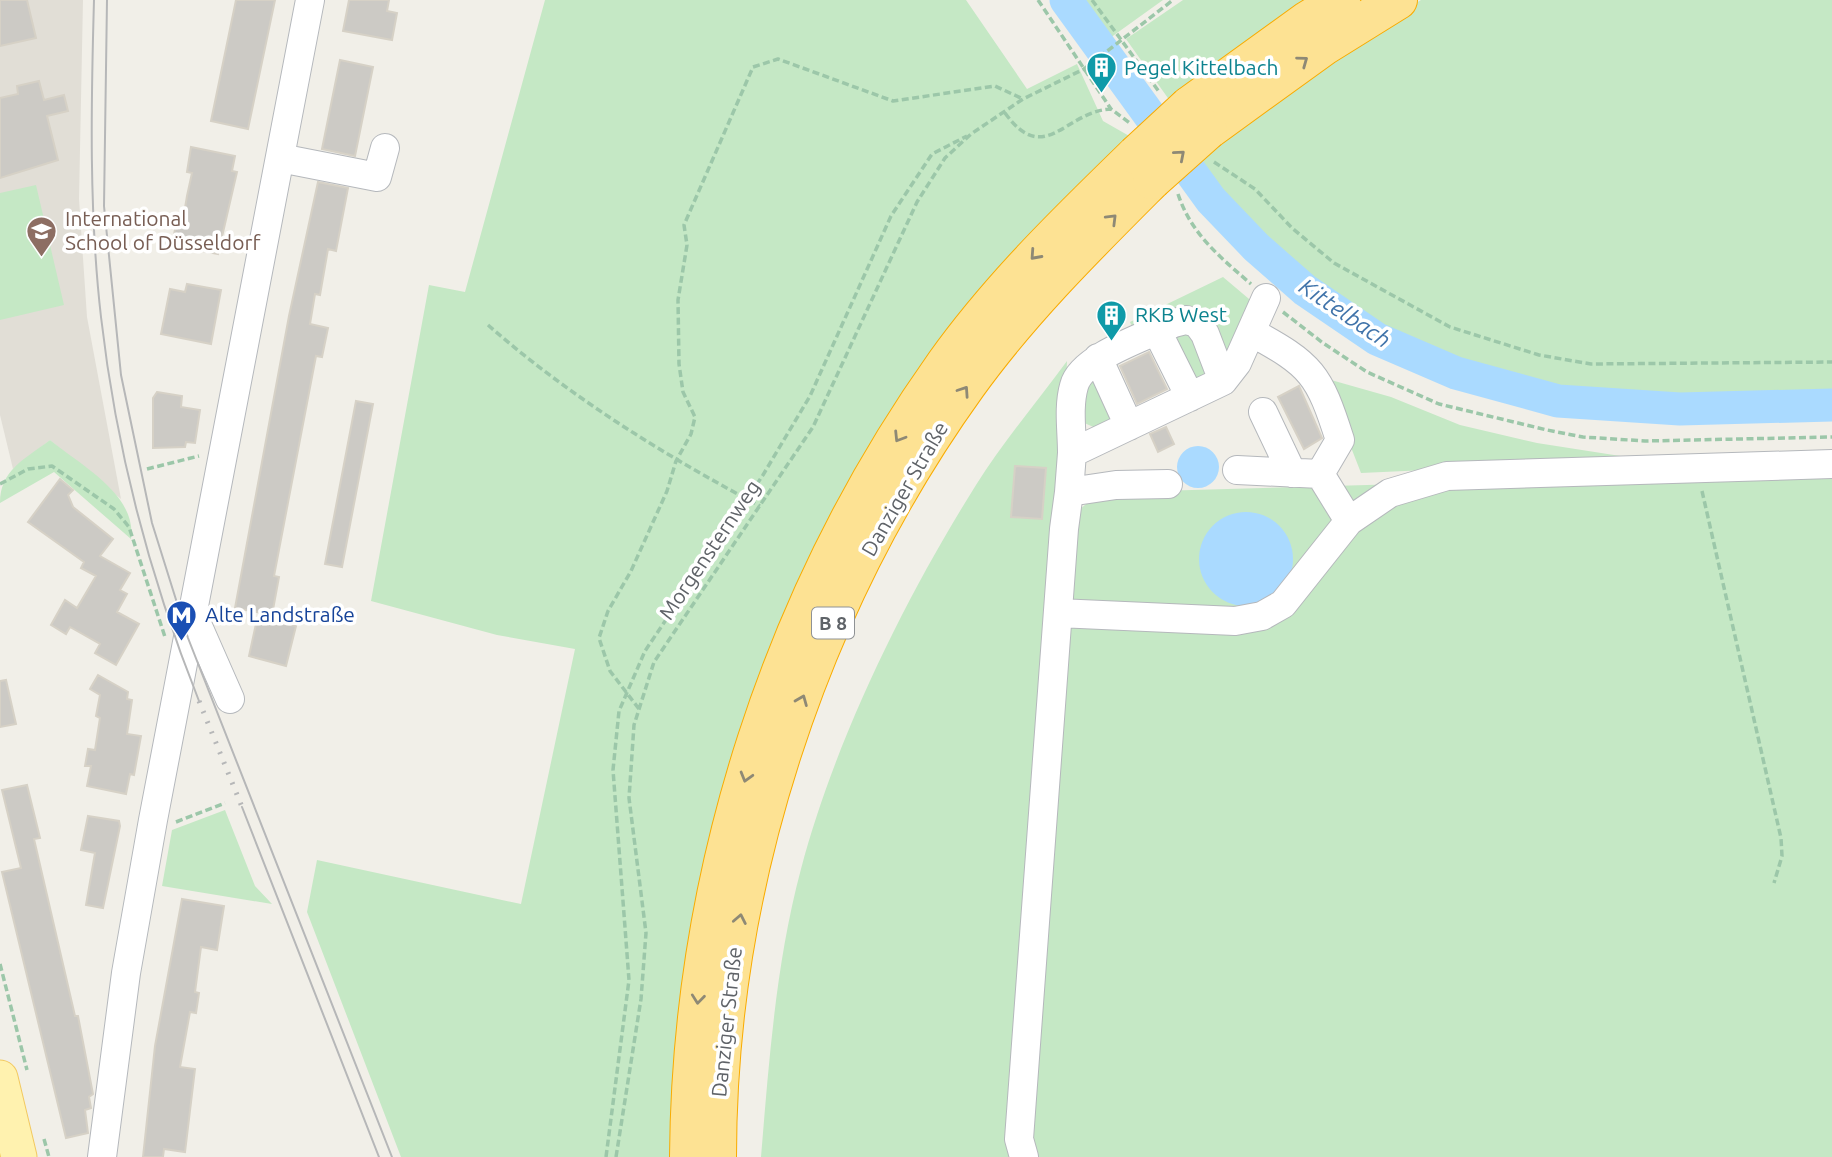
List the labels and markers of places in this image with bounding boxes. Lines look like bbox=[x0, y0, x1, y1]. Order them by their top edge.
building icon: Pegel Kittelbach bbox=[1084, 51, 1118, 95]
place label: Pegel Kittelbach bbox=[1124, 55, 1278, 79]
place label: International School of Düsseldorf bbox=[65, 206, 261, 254]
school or university icon: International School of Düsseldorf bbox=[25, 214, 59, 258]
building icon: RKB West bbox=[1095, 298, 1129, 342]
place label: RKB West bbox=[1135, 302, 1227, 326]
metro station icon: Alte Landstraße bbox=[165, 598, 199, 642]
place label: Alte Landstraße bbox=[205, 602, 355, 626]

